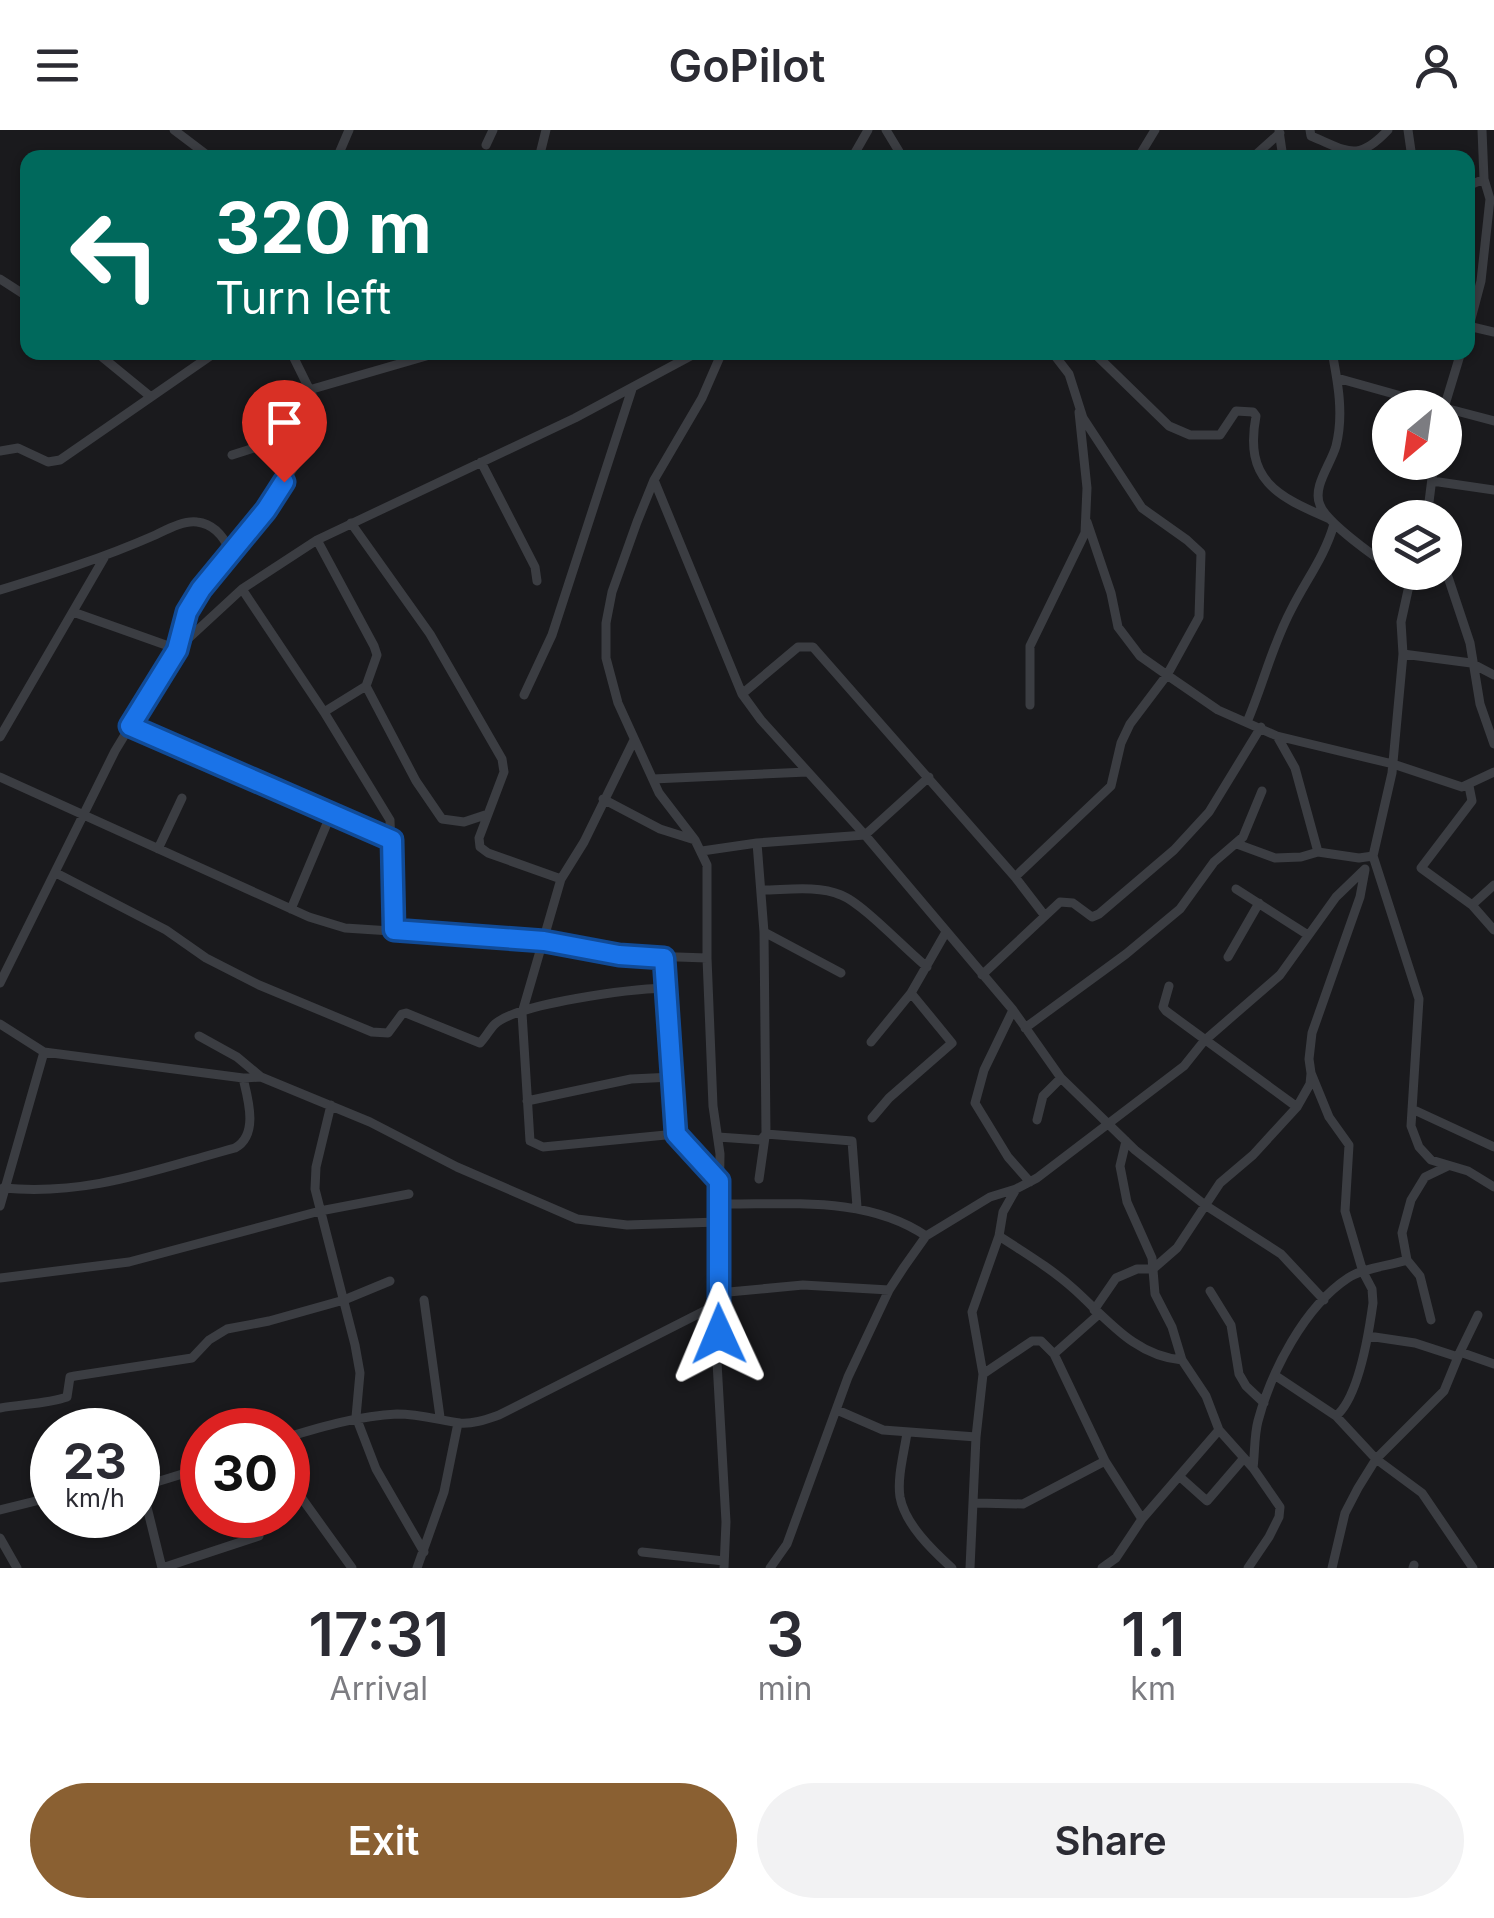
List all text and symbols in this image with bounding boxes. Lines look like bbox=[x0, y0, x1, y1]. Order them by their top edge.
icon: menu bbox=[30, 38, 85, 93]
text: GoPilot bbox=[669, 38, 825, 93]
icon: person bbox=[1409, 38, 1464, 93]
text: 320 m bbox=[215, 185, 432, 270]
icon: left bbox=[50, 190, 180, 320]
text: Turn left bbox=[215, 270, 391, 325]
pin bbox=[242, 380, 327, 483]
north arrow bbox=[1372, 390, 1462, 480]
map controls bbox=[1372, 390, 1462, 590]
icon: arrive bbox=[257, 395, 312, 450]
button: layers bbox=[1372, 500, 1462, 590]
position arrow bbox=[667, 1282, 771, 1386]
speed limit sign: 30 bbox=[180, 1408, 310, 1538]
text: 23 bbox=[63, 1431, 127, 1491]
text: km/h bbox=[65, 1483, 125, 1513]
text: 17:31 bbox=[309, 1598, 449, 1670]
text: 3 bbox=[766, 1598, 804, 1670]
text: 1.1 bbox=[1121, 1598, 1185, 1670]
text: Arrival bbox=[330, 1669, 428, 1708]
text: min bbox=[758, 1669, 812, 1708]
text: km bbox=[1130, 1669, 1176, 1708]
button: Exit bbox=[30, 1783, 737, 1898]
button: Share bbox=[757, 1783, 1464, 1898]

